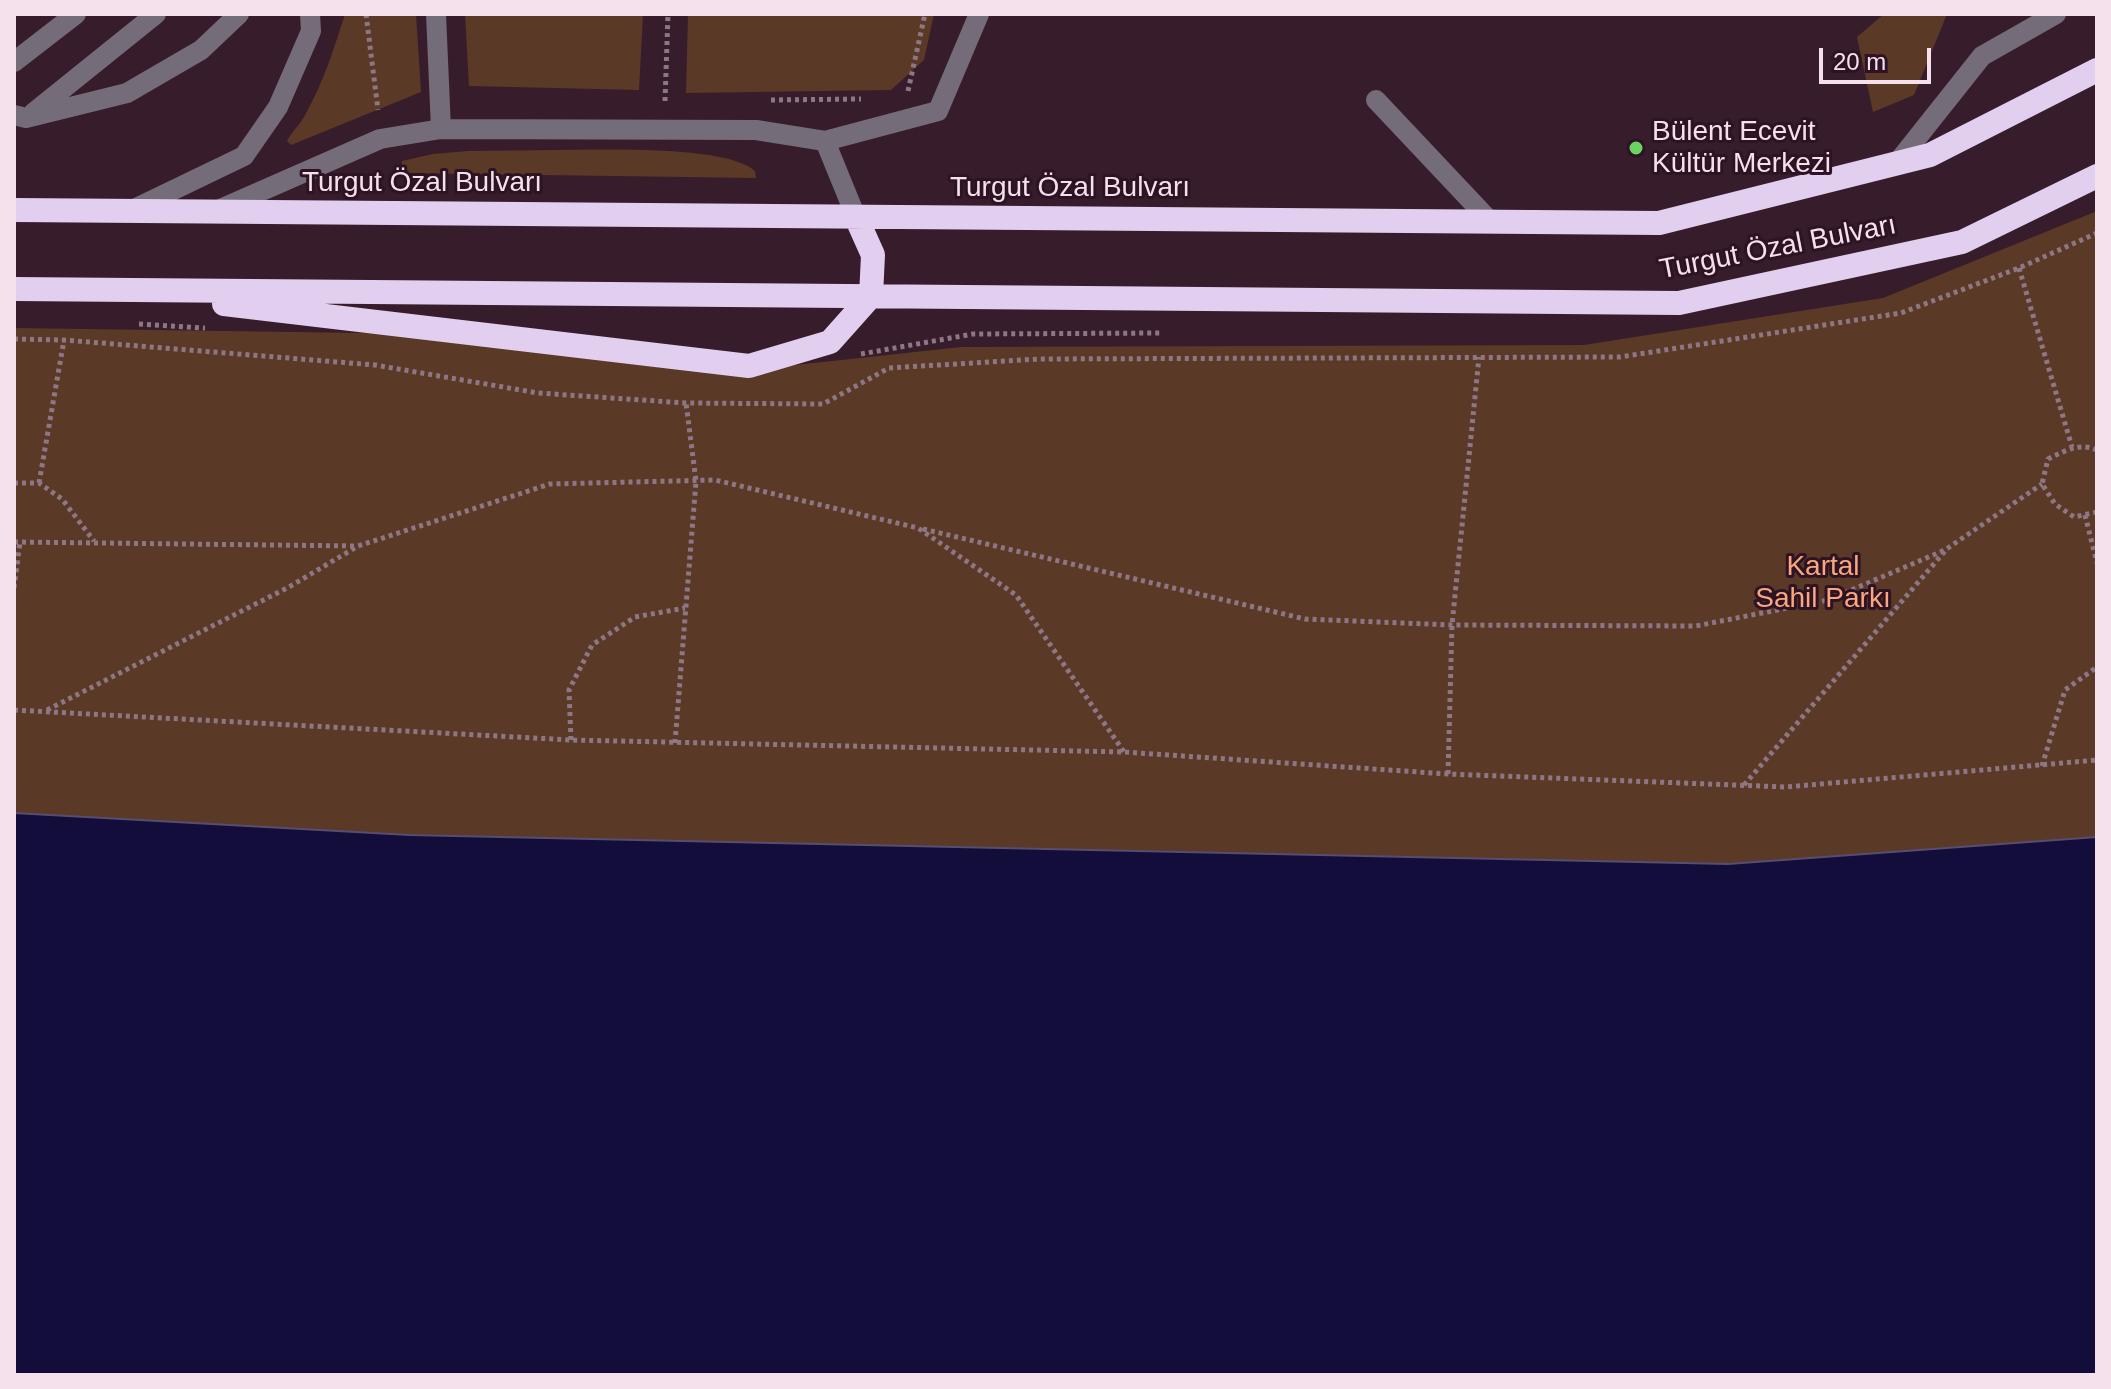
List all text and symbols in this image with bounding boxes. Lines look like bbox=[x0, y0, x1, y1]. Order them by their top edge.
scale bar bbox=[1823, 32, 1935, 82]
text: 20 m bbox=[1833, 48, 1886, 75]
place label: Bülent Ecevit Kültür Merkezi bbox=[1652, 115, 1831, 181]
marker: Bülent Ecevit Kültür Merkezi bbox=[1627, 139, 1645, 157]
street label: Turgut Özal Bulvarı bbox=[302, 166, 542, 200]
street label: Turgut Özal Bulvarı bbox=[950, 171, 1190, 205]
street label: Turgut Özal Bulvarı bbox=[1657, 209, 1899, 287]
park label: Kartal Sahil Parkı bbox=[1755, 550, 1891, 616]

